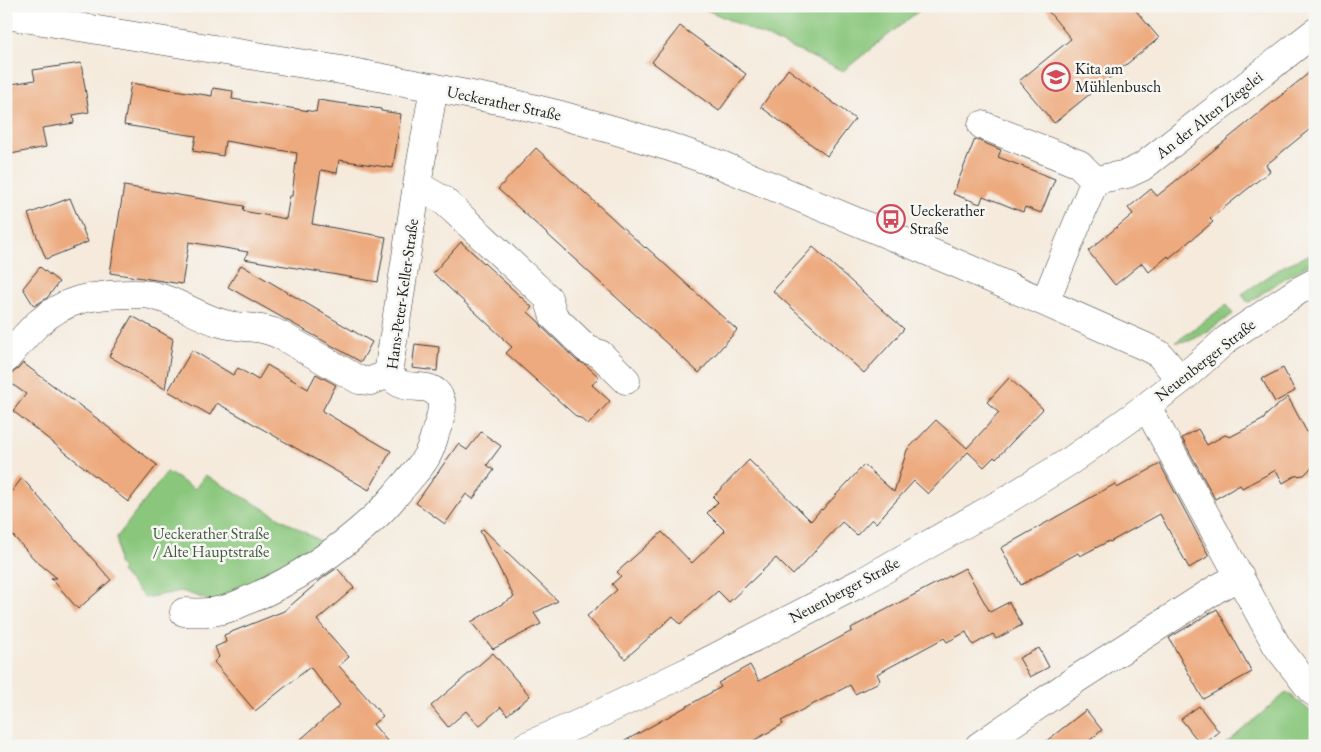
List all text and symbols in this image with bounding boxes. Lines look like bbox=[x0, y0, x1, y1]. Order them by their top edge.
place label: Kita am Mühlenbusch bbox=[1075, 58, 1161, 97]
school or university icon: Kita am Mühlenbusch bbox=[1041, 62, 1071, 92]
street label: An der Alten Ziegelei bbox=[1150, 67, 1267, 164]
street label: Ueckerather Straße bbox=[445, 81, 563, 125]
place label: Ueckerather Straße bbox=[910, 200, 985, 239]
bus stop icon: Ueckerather Straße bbox=[876, 204, 906, 234]
street label: Hans-Peter-Keller-Straße bbox=[381, 217, 423, 371]
street label: Neuenberger Straße bbox=[1150, 314, 1260, 406]
park label: Ueckerather Straße / Alte Hauptstraße bbox=[153, 523, 269, 562]
street label: Neuenberger Straße bbox=[785, 552, 903, 628]

